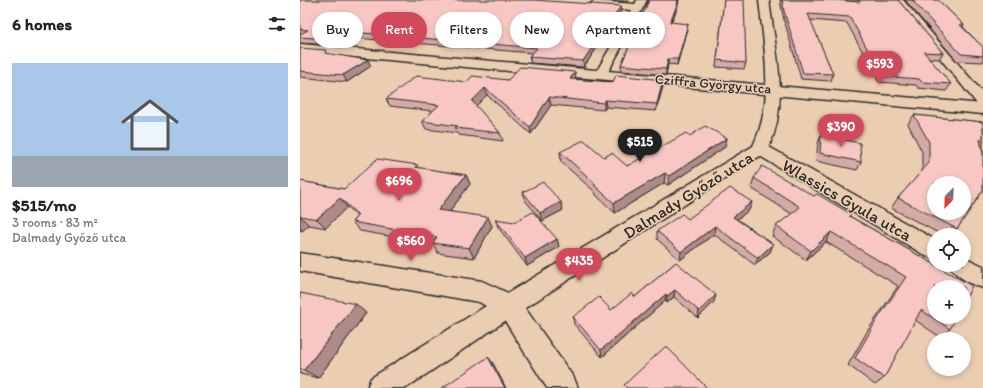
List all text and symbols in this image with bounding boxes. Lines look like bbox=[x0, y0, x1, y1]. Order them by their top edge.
chip: Buy bbox=[312, 12, 363, 48]
chip: Rent bbox=[371, 12, 427, 48]
chip: Filters bbox=[435, 12, 502, 48]
chip: New bbox=[510, 12, 564, 48]
chip: Apartment bbox=[572, 12, 665, 48]
icon: filters bbox=[266, 13, 288, 35]
text: 6 homes bbox=[12, 14, 72, 34]
pin: $593 bbox=[856, 51, 904, 85]
text: $593 bbox=[866, 56, 894, 71]
street label: Cziffra György utca bbox=[654, 70, 772, 98]
icon: home bbox=[114, 89, 186, 161]
pin: $390 bbox=[817, 114, 865, 148]
text: $390 bbox=[827, 119, 855, 134]
pin: $515 bbox=[616, 129, 664, 163]
text: $515 bbox=[627, 134, 653, 149]
street label: Dalmady Győző utca bbox=[620, 147, 756, 243]
street label: Wlassics Gyula utca bbox=[779, 155, 915, 245]
pin: $696 bbox=[375, 168, 423, 202]
text: $696 bbox=[385, 173, 413, 188]
north arrow bbox=[927, 176, 971, 220]
map controls bbox=[927, 176, 971, 376]
text: $515/mo bbox=[12, 195, 76, 215]
text: 3 rooms · 83 m² bbox=[12, 215, 98, 230]
pin: $560 bbox=[387, 228, 435, 262]
button: locate bbox=[927, 228, 971, 272]
text: Dalmady Győző utca bbox=[12, 230, 126, 245]
text: $560 bbox=[397, 233, 425, 248]
pin: $435 bbox=[555, 248, 603, 282]
text: $435 bbox=[565, 253, 593, 268]
button: + bbox=[927, 280, 971, 324]
button: − bbox=[927, 332, 971, 376]

